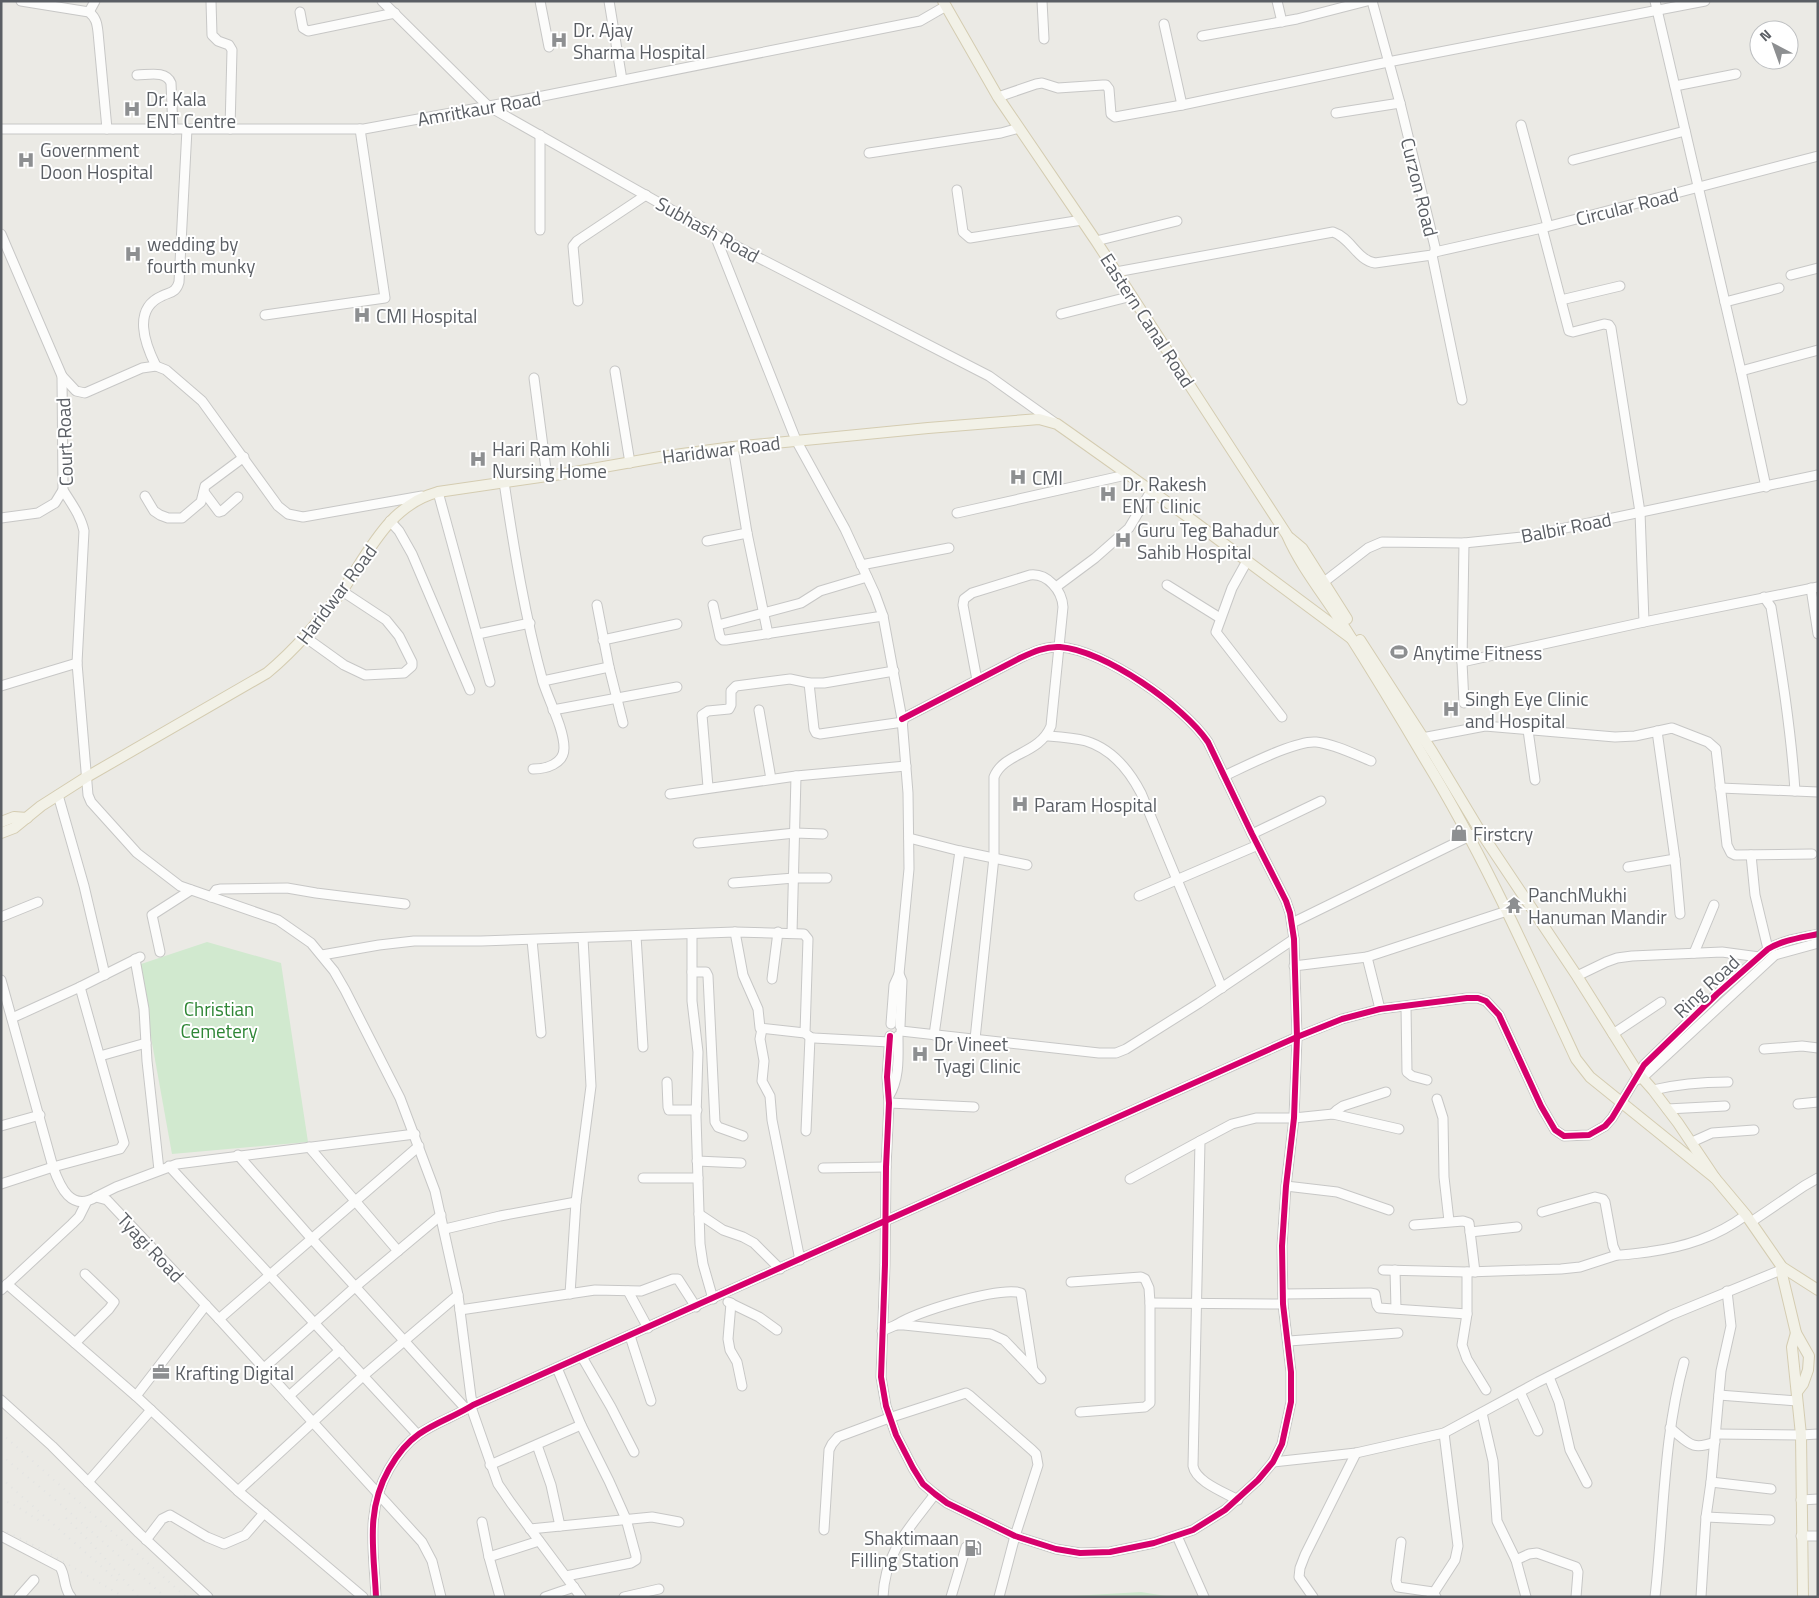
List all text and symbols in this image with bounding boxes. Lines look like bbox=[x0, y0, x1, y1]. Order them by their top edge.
place label: Dr. Ajay Sharma Hospital bbox=[573, 15, 706, 66]
north arrow bbox=[1749, 20, 1799, 70]
text: N bbox=[1755, 24, 1776, 46]
hospital icon: Dr. Ajay Sharma Hospital bbox=[549, 30, 569, 50]
street label: Amritkaur Road bbox=[415, 83, 543, 133]
place label: Dr. Kala ENT Centre bbox=[146, 84, 236, 135]
hospital icon: Dr. Kala ENT Centre bbox=[122, 99, 142, 119]
place label: Government Doon Hospital bbox=[40, 135, 153, 186]
street label: Curzon Road bbox=[1394, 135, 1446, 239]
hospital icon: Government Doon Hospital bbox=[16, 150, 36, 170]
street label: Circular Road bbox=[1573, 179, 1681, 233]
street label: Subhash Road bbox=[651, 189, 765, 269]
place label: wedding by fourth munky bbox=[147, 229, 255, 280]
hospital icon: wedding by fourth munky bbox=[123, 244, 143, 264]
street label: Eastern Canal Road bbox=[1094, 247, 1202, 393]
place label: CMI Hospital bbox=[376, 301, 478, 330]
hospital icon: CMI Hospital bbox=[352, 305, 372, 325]
street label: Court Road bbox=[48, 397, 80, 487]
street label: Haridwar Road bbox=[660, 427, 782, 471]
place label: Hari Ram Kohli Nursing Home bbox=[492, 434, 610, 485]
hospital icon: Hari Ram Kohli Nursing Home bbox=[468, 449, 488, 469]
place label: CMI bbox=[1032, 463, 1063, 492]
hospital icon: CMI bbox=[1008, 467, 1028, 487]
place label: Dr. Rakesh ENT Clinic bbox=[1122, 469, 1207, 520]
hospital icon: Dr. Rakesh ENT Clinic bbox=[1098, 484, 1118, 504]
street label: Balbir Road bbox=[1518, 504, 1614, 550]
place label: Guru Teg Bahadur Sahib Hospital bbox=[1137, 515, 1280, 566]
hospital icon: Guru Teg Bahadur Sahib Hospital bbox=[1113, 530, 1133, 550]
street label: Haridwar Road bbox=[289, 538, 383, 650]
place label: Anytime Fitness bbox=[1413, 638, 1543, 667]
sports icon: Anytime Fitness bbox=[1389, 642, 1409, 662]
place label: Singh Eye Clinic and Hospital bbox=[1465, 684, 1588, 735]
hospital icon: Singh Eye Clinic and Hospital bbox=[1441, 699, 1461, 719]
place label: Param Hospital bbox=[1034, 790, 1157, 819]
hospital icon: Param Hospital bbox=[1010, 794, 1030, 814]
place label: Firstcry bbox=[1473, 819, 1533, 848]
shop icon: Firstcry bbox=[1449, 823, 1469, 843]
place label: PanchMukhi Hanuman Mandir bbox=[1528, 880, 1667, 931]
temple icon: PanchMukhi Hanuman Mandir bbox=[1504, 895, 1524, 915]
street label: Ring Road bbox=[1666, 948, 1746, 1024]
park label: Christian Cemetery bbox=[180, 994, 258, 1045]
place label: Dr Vineet Tyagi Clinic bbox=[934, 1029, 1021, 1080]
hospital icon: Dr Vineet Tyagi Clinic bbox=[910, 1044, 930, 1064]
street label: Tyagi Road bbox=[111, 1205, 191, 1289]
place label: Krafting Digital bbox=[175, 1358, 294, 1387]
office icon: Krafting Digital bbox=[151, 1362, 171, 1382]
place label: Shaktimaan Filling Station bbox=[850, 1523, 959, 1574]
fuel station icon: Shaktimaan Filling Station bbox=[963, 1538, 983, 1558]

